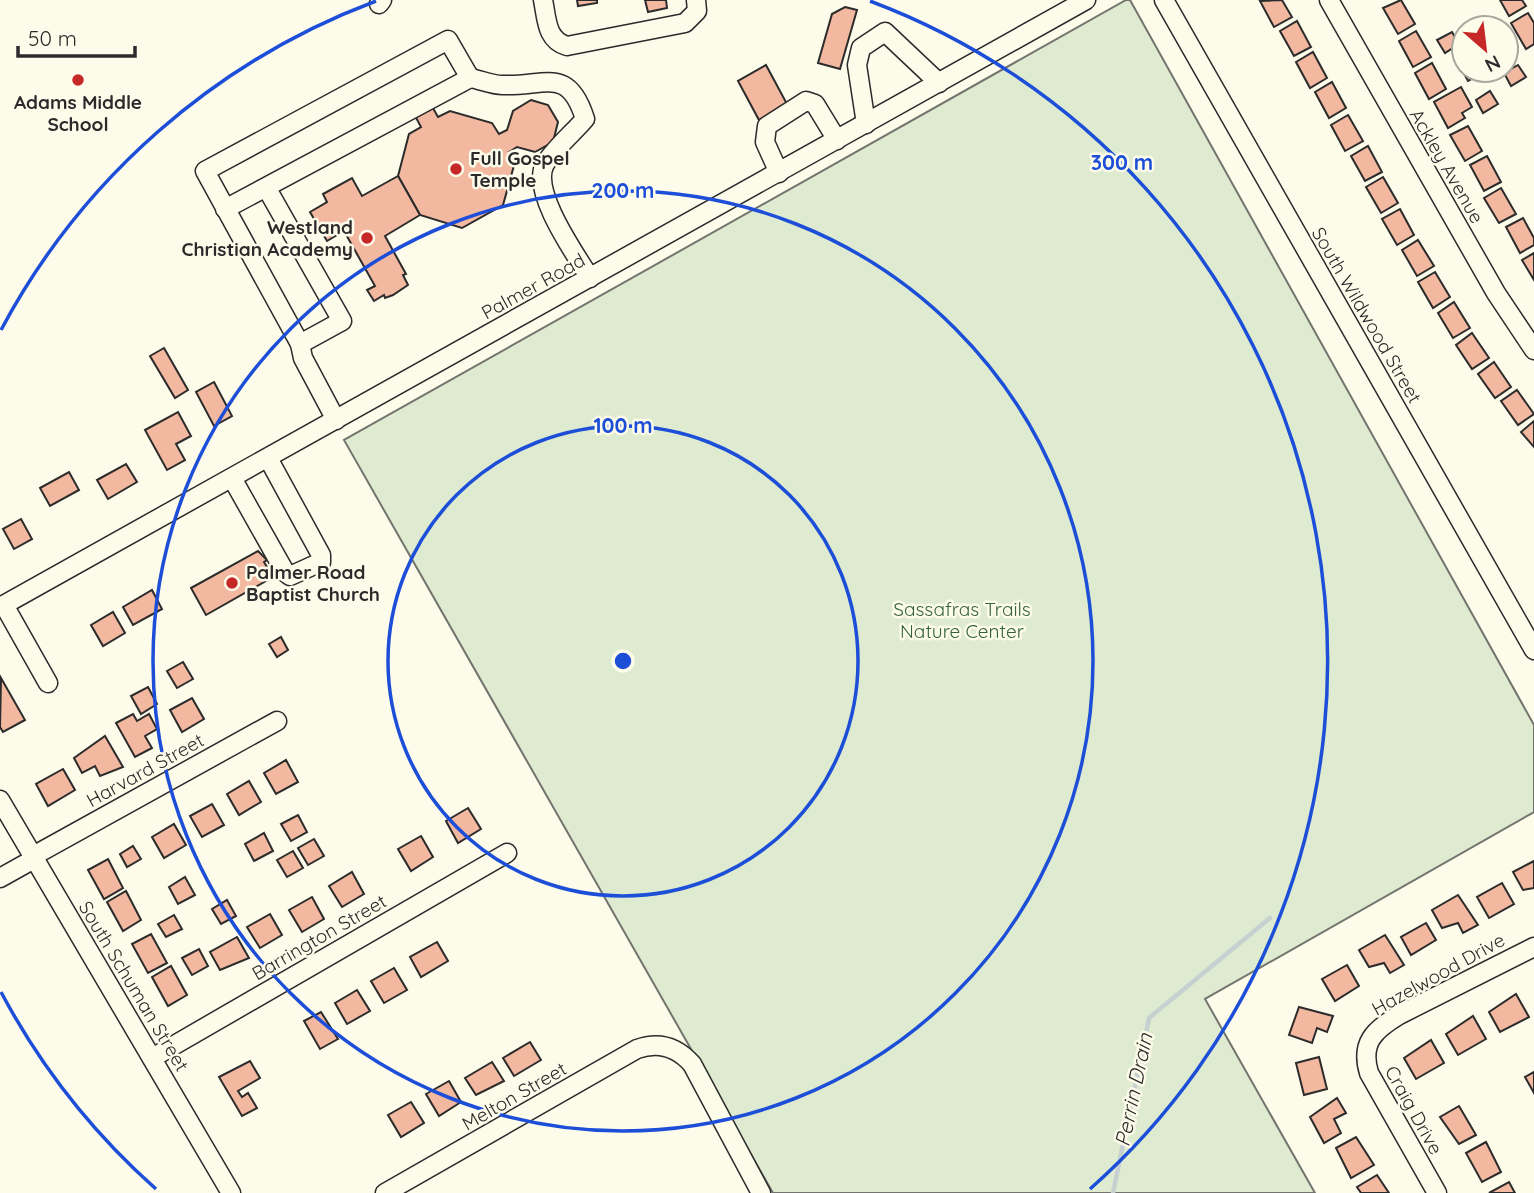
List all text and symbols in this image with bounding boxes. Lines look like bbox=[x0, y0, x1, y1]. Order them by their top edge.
scale bar bbox=[18, 14, 135, 58]
north arrow bbox=[1450, 14, 1520, 84]
text: 50 m bbox=[28, 25, 77, 51]
text: N bbox=[1481, 50, 1505, 78]
marker: Adams Middle School bbox=[70, 72, 86, 88]
place label: Adams Middle School bbox=[14, 90, 142, 136]
street label: Ackley Avenue bbox=[1405, 105, 1489, 227]
place label: Full Gospel Temple bbox=[470, 146, 570, 192]
text: 300 m bbox=[1091, 149, 1153, 175]
marker: Full Gospel Temple bbox=[448, 161, 464, 177]
text: 200 m bbox=[592, 177, 654, 203]
place label: Westland Christian Academy bbox=[182, 215, 353, 261]
street label: South Wildwood Street bbox=[1307, 223, 1427, 407]
marker: Westland Christian Academy bbox=[359, 230, 375, 246]
street label: Palmer Road bbox=[477, 248, 589, 324]
text: 100 m bbox=[593, 412, 653, 438]
place label: Palmer Road Baptist Church bbox=[246, 560, 380, 606]
marker: Palmer Road Baptist Church bbox=[224, 575, 240, 591]
park label: Sassafras Trails Nature Center bbox=[893, 597, 1031, 643]
centre of rings bbox=[611, 649, 635, 673]
street label: Harvard Street bbox=[82, 728, 208, 812]
street label: Barrington Street bbox=[247, 889, 391, 985]
street label: South Schuman Street bbox=[74, 896, 194, 1076]
street label: Hazelwood Drive bbox=[1367, 927, 1509, 1021]
water label: Perrin Drain bbox=[1108, 1030, 1158, 1149]
street label: Melton Street bbox=[457, 1056, 571, 1136]
street label: Craig Drive bbox=[1380, 1061, 1448, 1159]

